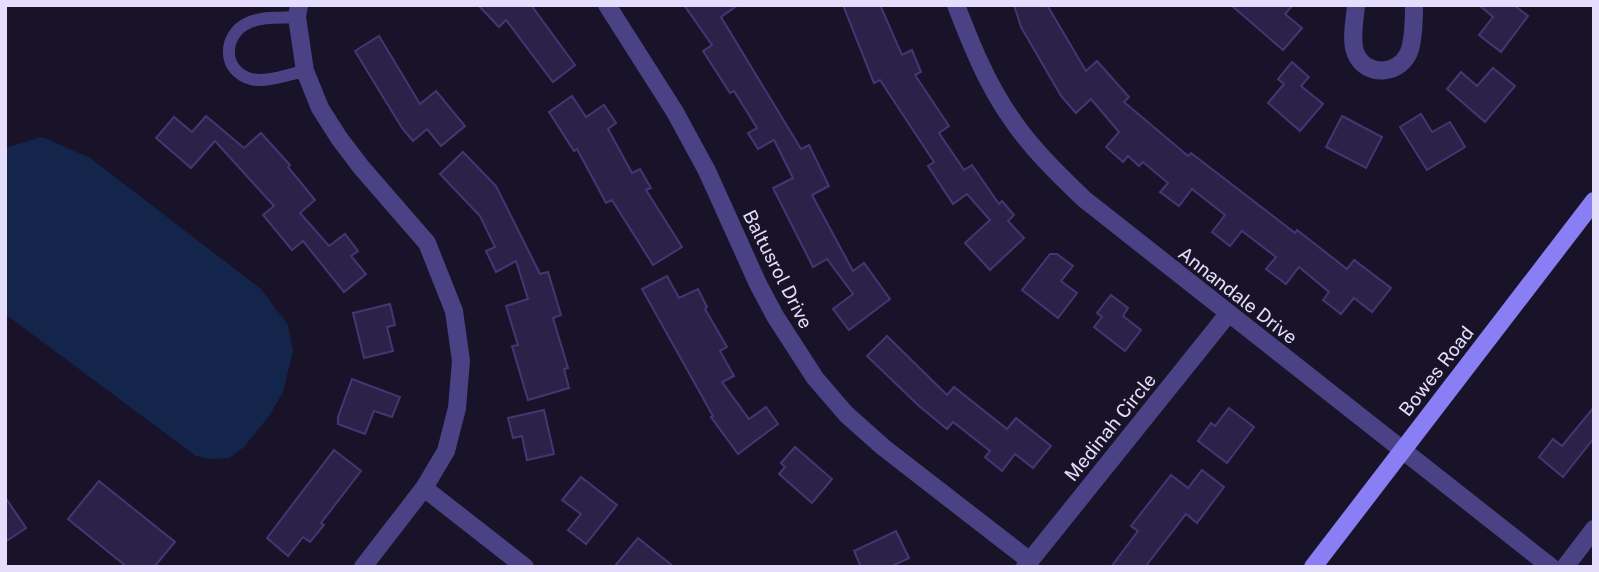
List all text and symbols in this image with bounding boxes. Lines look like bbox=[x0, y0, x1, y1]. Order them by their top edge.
street label: Baltusrol Drive bbox=[739, 206, 817, 332]
street label: Annandale Drive bbox=[1174, 242, 1302, 348]
street label: Bowes Road bbox=[1394, 322, 1478, 420]
street label: Medinah Circle bbox=[1060, 369, 1160, 485]

